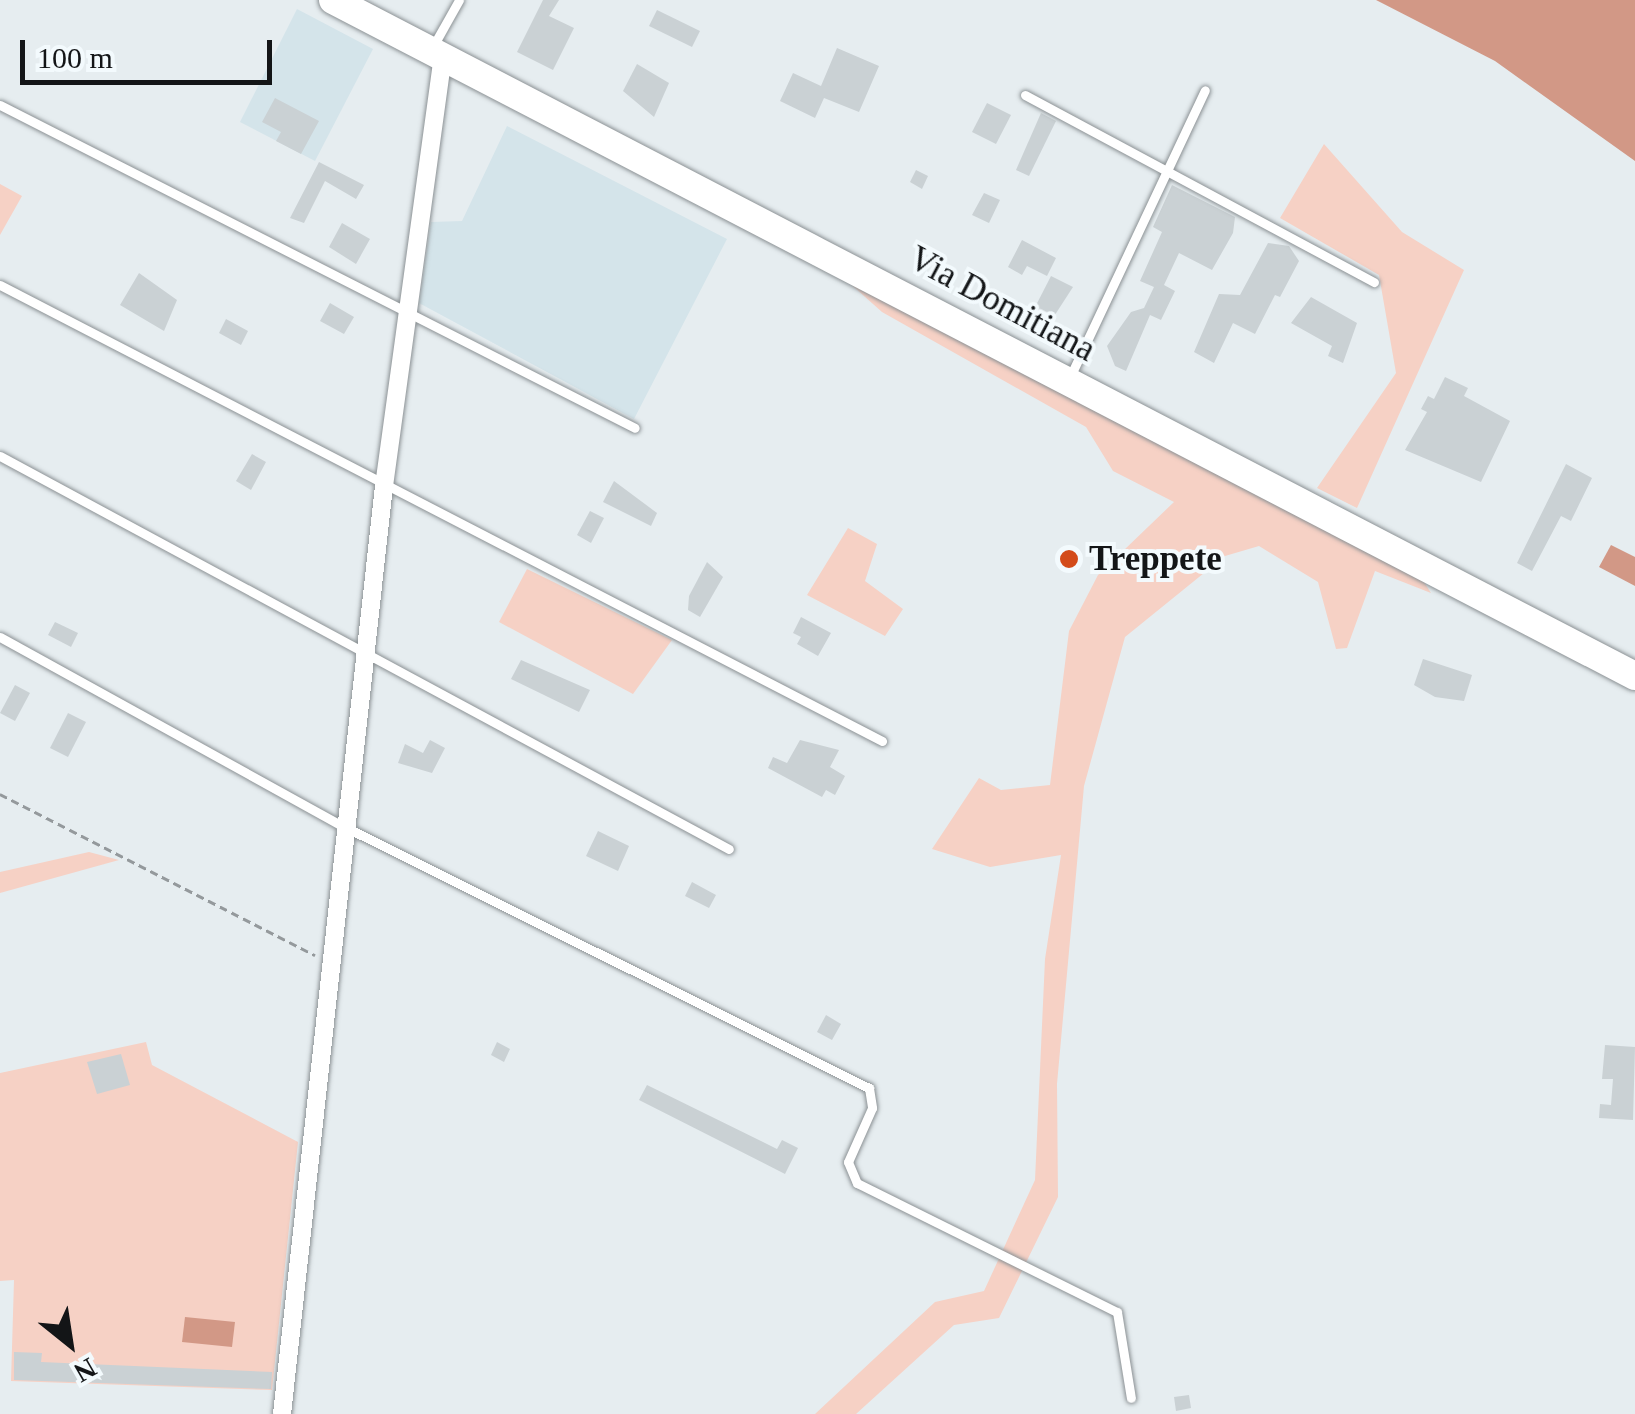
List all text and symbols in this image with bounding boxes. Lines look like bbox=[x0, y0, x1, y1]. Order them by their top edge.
scale bar bbox=[25, 20, 278, 82]
text: 100 m bbox=[37, 41, 113, 74]
street label: Via Domitiana bbox=[902, 237, 1102, 371]
place label: Treppete bbox=[1089, 538, 1222, 580]
marker: Treppete bbox=[1058, 548, 1080, 570]
north arrow bbox=[20, 1294, 120, 1394]
text: N bbox=[69, 1352, 102, 1389]

